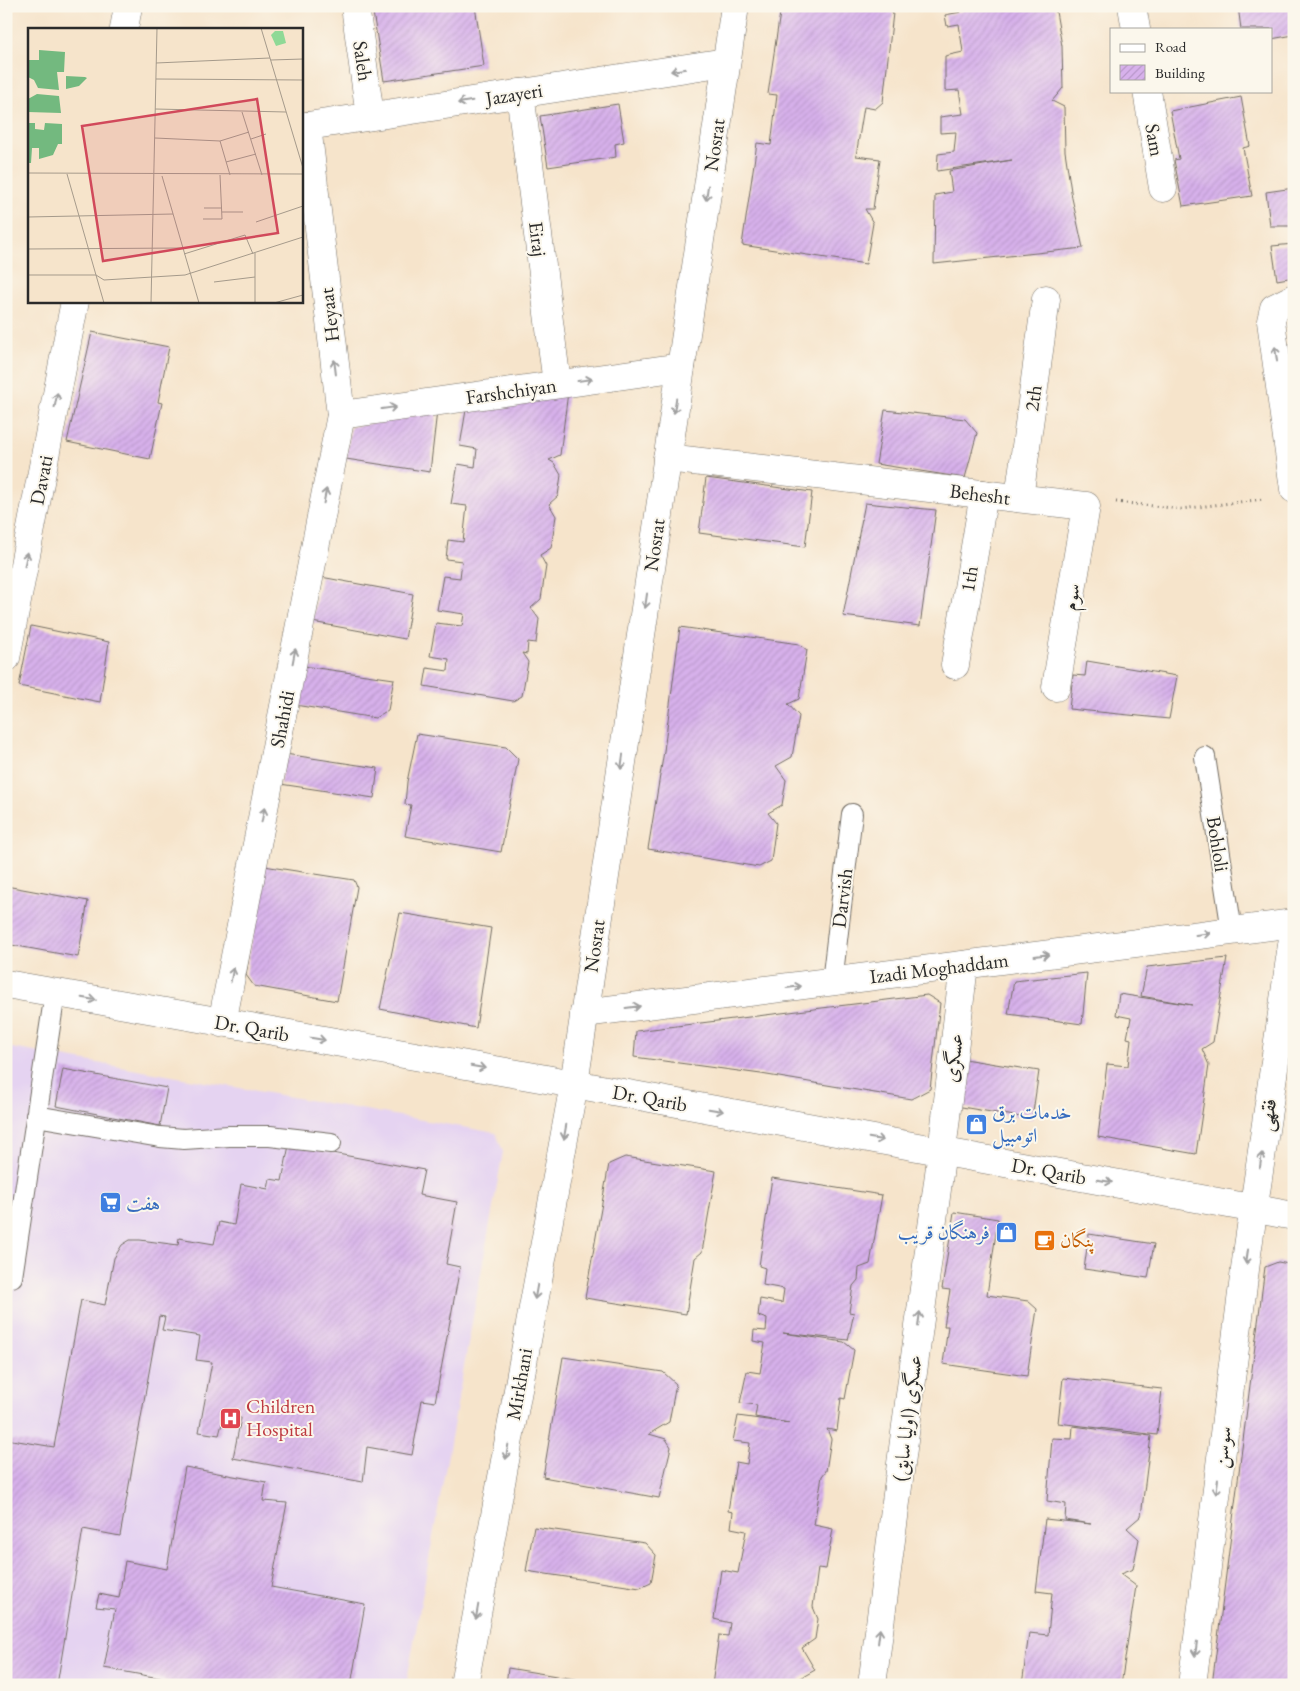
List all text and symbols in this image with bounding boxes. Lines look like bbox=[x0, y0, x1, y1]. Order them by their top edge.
inset map bbox=[28, 28, 302, 302]
legend bbox=[1110, 28, 1272, 92]
text: Road bbox=[1155, 37, 1187, 56]
street label: Saleh bbox=[347, 39, 379, 83]
text: Building bbox=[1155, 63, 1205, 82]
one-way arrow bbox=[670, 65, 686, 75]
street label: Jazayeri bbox=[482, 77, 544, 112]
one-way arrow bbox=[458, 97, 474, 107]
street label: Nosrat bbox=[697, 116, 731, 173]
street label: Sam bbox=[1139, 122, 1171, 159]
one-way arrow bbox=[701, 185, 711, 201]
street label: Eiraj bbox=[523, 220, 553, 258]
street label: Heyaat bbox=[313, 286, 345, 344]
one-way arrow bbox=[1270, 346, 1280, 362]
one-way arrow bbox=[330, 359, 340, 375]
street label: Farshchiyan bbox=[464, 372, 558, 410]
one-way arrow bbox=[576, 375, 592, 385]
street label: 2th bbox=[1018, 383, 1048, 413]
one-way arrow bbox=[52, 392, 62, 408]
one-way arrow bbox=[670, 397, 680, 413]
one-way arrow bbox=[381, 403, 397, 413]
street label: Davati bbox=[23, 453, 59, 507]
street label: Behesht bbox=[948, 477, 1012, 511]
one-way arrow bbox=[321, 489, 331, 505]
street label: Nosrat bbox=[637, 516, 671, 573]
one-way arrow bbox=[21, 551, 31, 567]
street label: 1th bbox=[954, 564, 984, 594]
street label: سوم bbox=[1056, 581, 1091, 613]
one-way arrow bbox=[640, 593, 650, 609]
one-way arrow bbox=[290, 648, 299, 664]
street label: Shahidi bbox=[264, 688, 300, 750]
one-way arrow bbox=[617, 753, 627, 769]
one-way arrow bbox=[259, 808, 268, 824]
street label: Bohloli bbox=[1201, 814, 1235, 874]
street label: Darvish bbox=[825, 867, 859, 929]
street label: Nosrat bbox=[577, 917, 611, 974]
one-way arrow bbox=[1195, 929, 1211, 939]
street label: Izadi Moghaddam bbox=[868, 947, 1010, 989]
one-way arrow bbox=[1034, 950, 1050, 960]
one-way arrow bbox=[227, 967, 237, 983]
one-way arrow bbox=[786, 982, 802, 992]
one-way arrow bbox=[80, 994, 96, 1004]
one-way arrow bbox=[624, 1002, 640, 1012]
street label: Dr. Qarib bbox=[213, 1009, 291, 1047]
street label: عسگری bbox=[937, 1032, 969, 1084]
one-way arrow bbox=[309, 1035, 325, 1045]
one-way arrow bbox=[469, 1063, 485, 1073]
street label: Dr. Qarib bbox=[611, 1079, 689, 1117]
street label: فقهی bbox=[1252, 1097, 1283, 1133]
place label: خدمات برق اتومبیل bbox=[992, 1099, 1072, 1150]
one-way arrow bbox=[708, 1106, 724, 1115]
shop icon: خدمات برق اتومبیل bbox=[964, 1112, 988, 1136]
one-way arrow bbox=[560, 1124, 570, 1140]
one-way arrow bbox=[868, 1135, 884, 1144]
street label: Dr. Qarib bbox=[1010, 1152, 1088, 1190]
one-way arrow bbox=[1256, 1153, 1266, 1169]
one-way arrow bbox=[1097, 1177, 1113, 1186]
place label: هفت bbox=[126, 1190, 160, 1216]
supermarket icon: هفت bbox=[98, 1191, 122, 1215]
place label: فرهنگان قریب bbox=[898, 1219, 990, 1245]
shop icon: فرهنگان قریب bbox=[994, 1220, 1018, 1244]
place label: پنگان bbox=[1060, 1227, 1095, 1254]
cafe icon: پنگان bbox=[1032, 1228, 1056, 1252]
one-way arrow bbox=[1242, 1248, 1252, 1264]
one-way arrow bbox=[530, 1283, 540, 1299]
one-way arrow bbox=[915, 1311, 925, 1327]
street label: Mirkhani bbox=[500, 1346, 538, 1422]
street label: عسگری (اولیا سابق) bbox=[886, 1353, 928, 1483]
place label: Children Hospital bbox=[246, 1393, 316, 1442]
hospital icon: Children Hospital bbox=[218, 1406, 242, 1430]
street label: سوسن bbox=[1207, 1425, 1238, 1470]
one-way arrow bbox=[501, 1443, 511, 1459]
one-way arrow bbox=[1212, 1479, 1222, 1495]
one-way arrow bbox=[472, 1603, 482, 1619]
one-way arrow bbox=[874, 1629, 884, 1645]
one-way arrow bbox=[1191, 1640, 1201, 1656]

